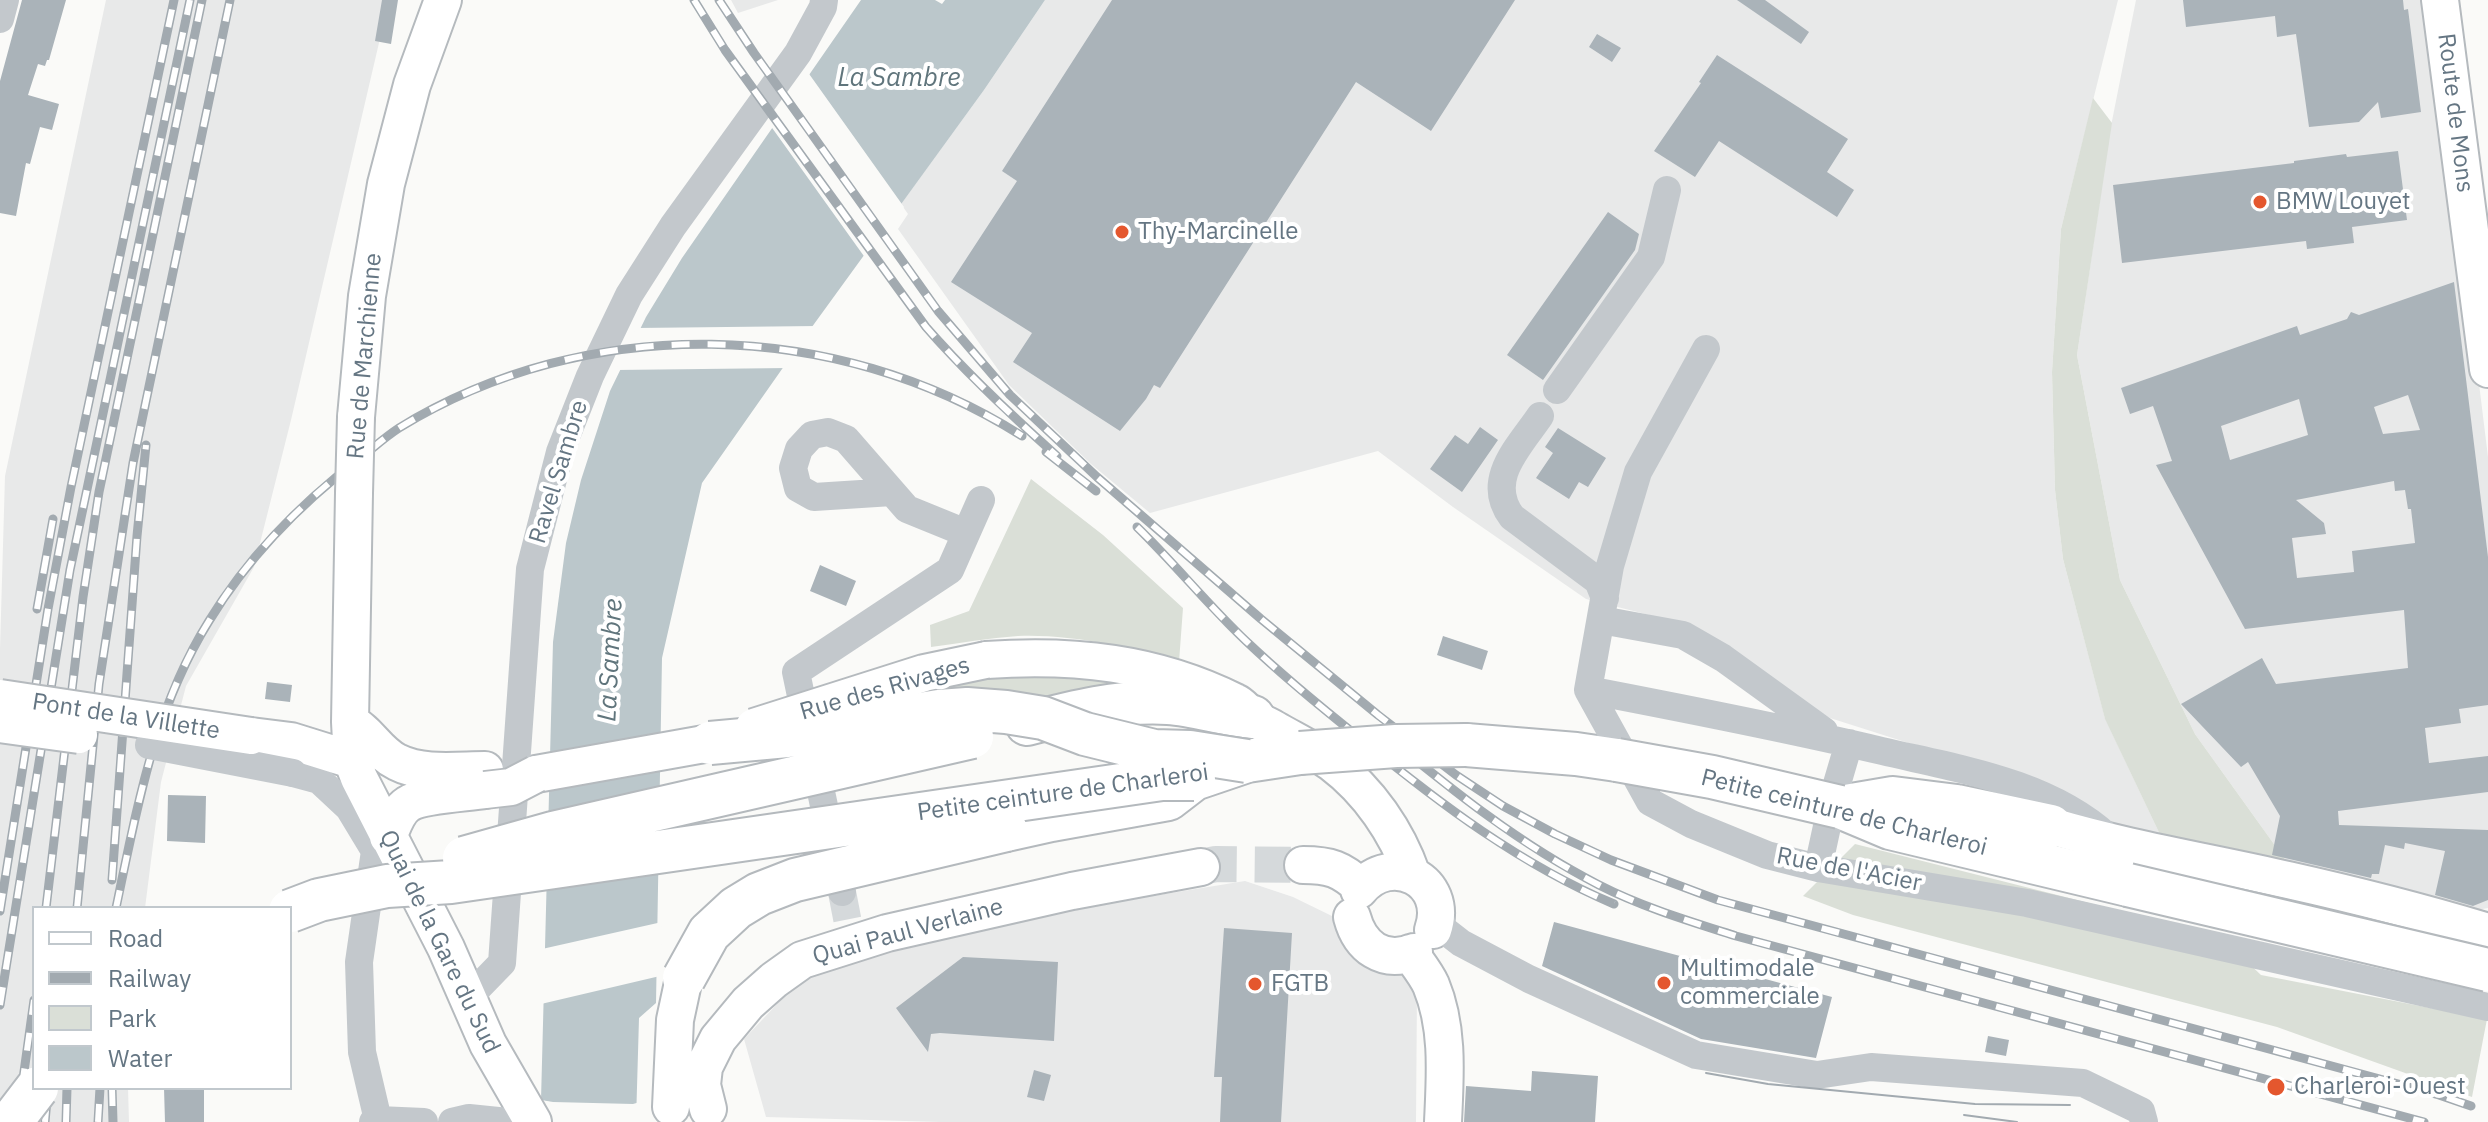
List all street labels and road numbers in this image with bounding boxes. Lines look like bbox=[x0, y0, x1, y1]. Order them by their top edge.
street label: Route de Mons bbox=[2431, 32, 2479, 194]
street label: Rue de Marchienne bbox=[342, 252, 388, 460]
street label: Ravel Sambre bbox=[524, 397, 594, 547]
street label: Rue des Rivages bbox=[797, 651, 973, 727]
street label: Pont de la Villette bbox=[30, 688, 222, 746]
street label: Petite ceinture de Charleroi bbox=[915, 758, 1211, 828]
street label: Petite ceinture de Charleroi bbox=[1698, 763, 1990, 863]
street label: Quai de la Gare du Sud bbox=[372, 826, 506, 1058]
street label: Rue de l'Acier bbox=[1774, 842, 1924, 898]
street label: Quai Paul Verlaine bbox=[810, 893, 1006, 971]

